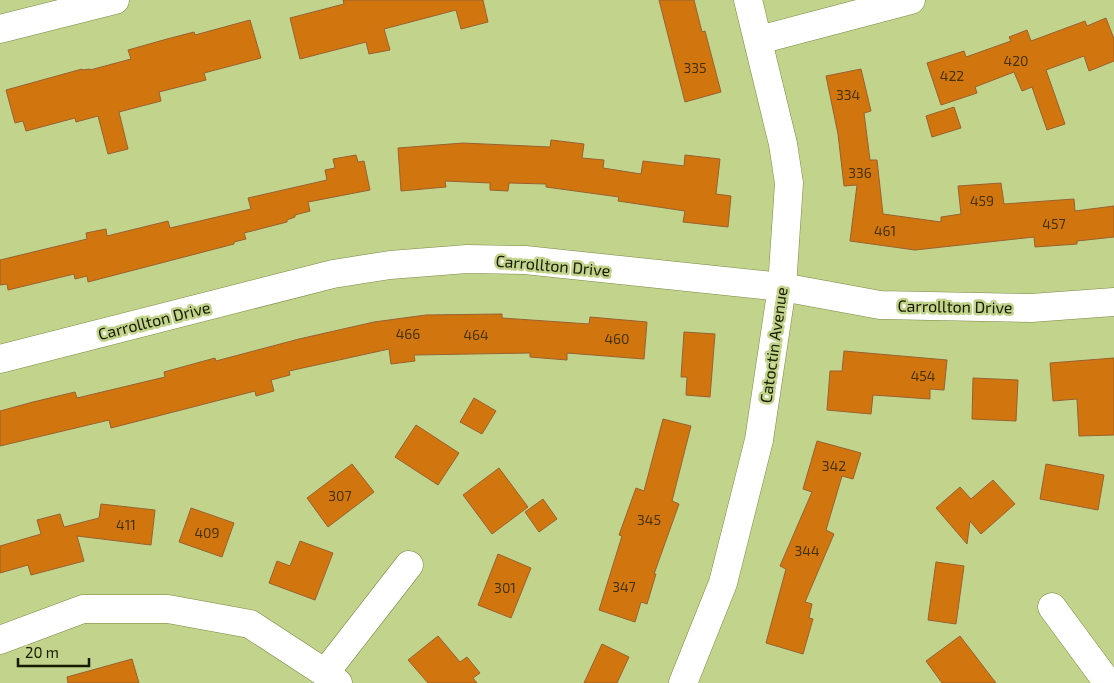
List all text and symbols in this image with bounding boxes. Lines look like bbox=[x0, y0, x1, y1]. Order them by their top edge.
house number: 420 bbox=[1004, 52, 1028, 69]
house number: 335 bbox=[683, 59, 707, 76]
house number: 422 bbox=[940, 67, 964, 84]
house number: 334 bbox=[836, 86, 860, 103]
house number: 336 bbox=[848, 164, 872, 181]
house number: 459 bbox=[970, 192, 994, 209]
house number: 457 bbox=[1042, 215, 1066, 232]
house number: 461 bbox=[874, 222, 896, 239]
street label: Carrollton Drive bbox=[495, 251, 611, 279]
street label: Catoctin Avenue bbox=[755, 286, 791, 404]
street label: Carrollton Drive bbox=[897, 295, 1013, 317]
street label: Carrollton Drive bbox=[96, 297, 212, 343]
house number: 466 bbox=[396, 325, 420, 342]
house number: 464 bbox=[463, 326, 489, 343]
house number: 460 bbox=[604, 330, 630, 347]
house number: 454 bbox=[911, 367, 935, 384]
house number: 342 bbox=[822, 457, 846, 474]
house number: 307 bbox=[328, 487, 352, 504]
house number: 345 bbox=[637, 511, 661, 528]
house number: 411 bbox=[116, 516, 136, 533]
house number: 409 bbox=[194, 524, 220, 541]
house number: 344 bbox=[794, 542, 820, 559]
house number: 347 bbox=[612, 578, 636, 595]
house number: 301 bbox=[494, 579, 516, 596]
scale bar bbox=[18, 636, 89, 668]
text: 20 m bbox=[25, 643, 59, 661]

